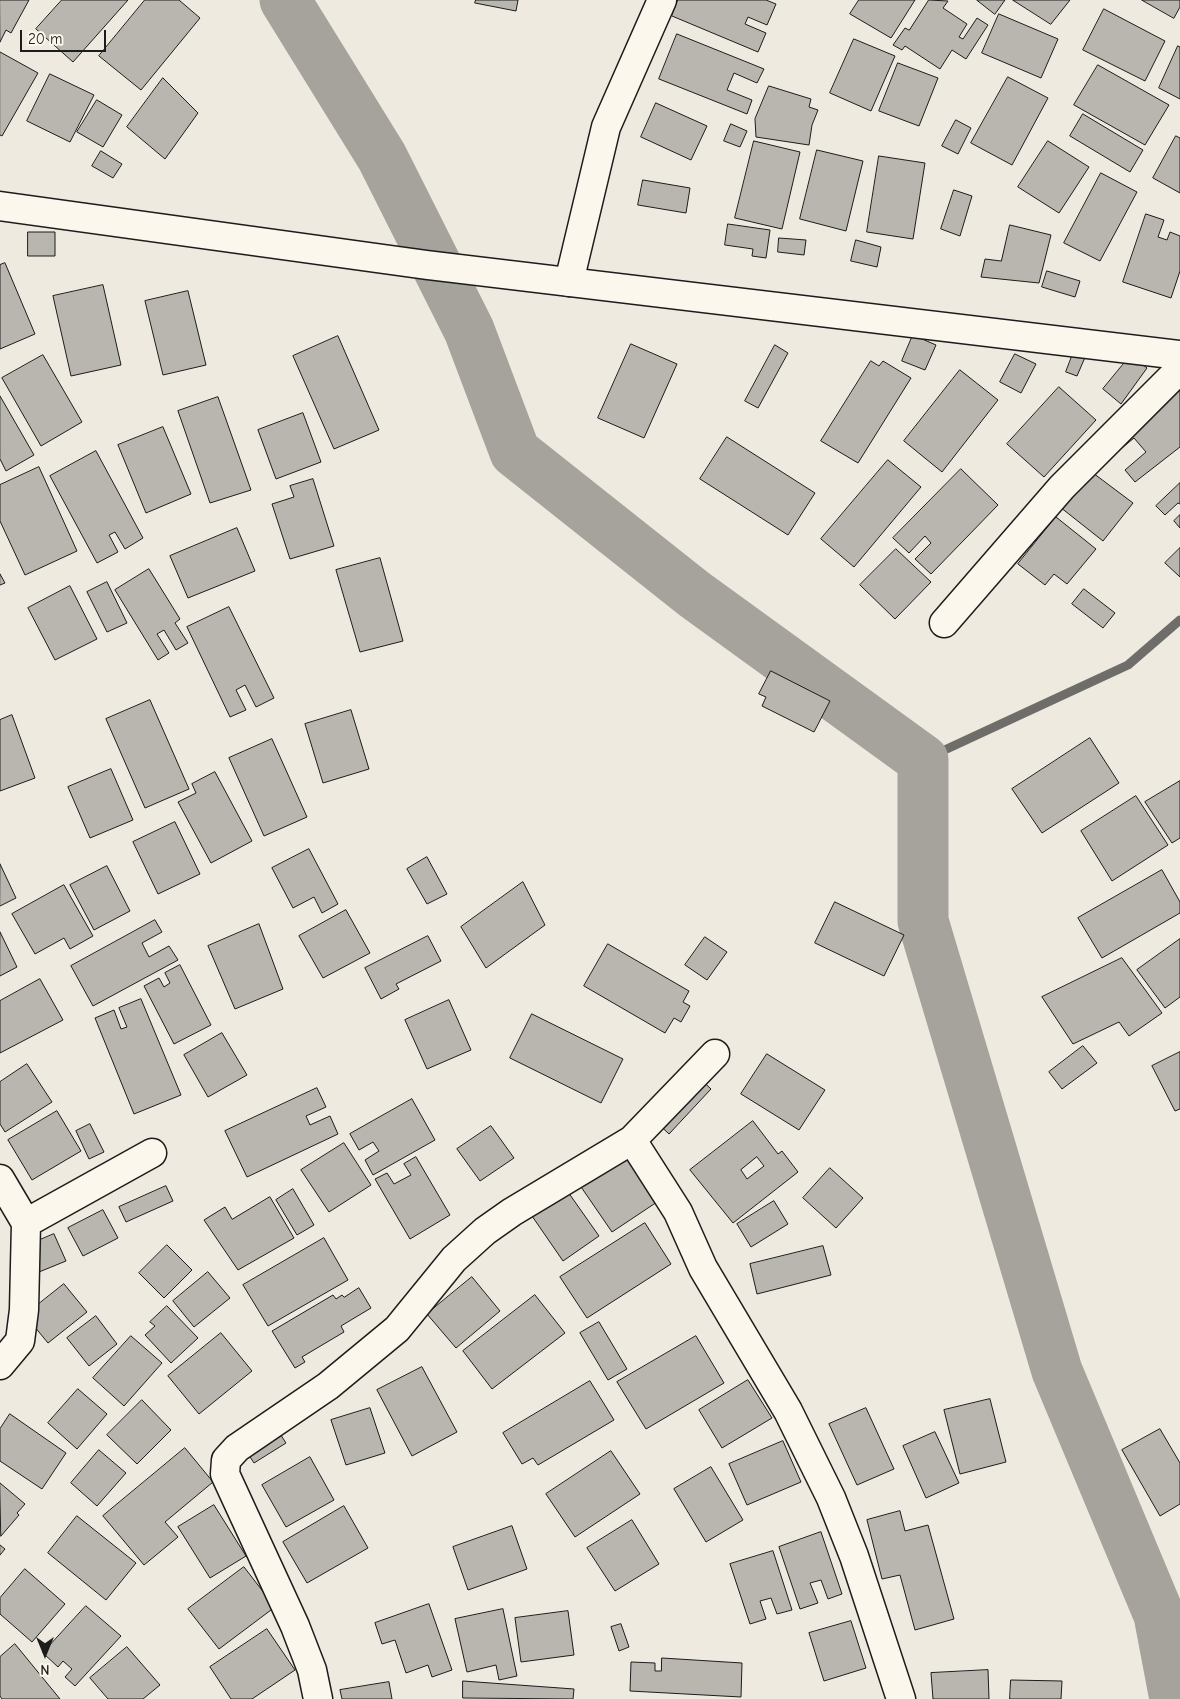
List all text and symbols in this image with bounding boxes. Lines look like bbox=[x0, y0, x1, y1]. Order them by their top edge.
scale bar bbox=[22, 20, 109, 52]
text: 20 m bbox=[28, 30, 62, 48]
north arrow bbox=[20, 1629, 70, 1679]
text: N bbox=[40, 1661, 50, 1678]

